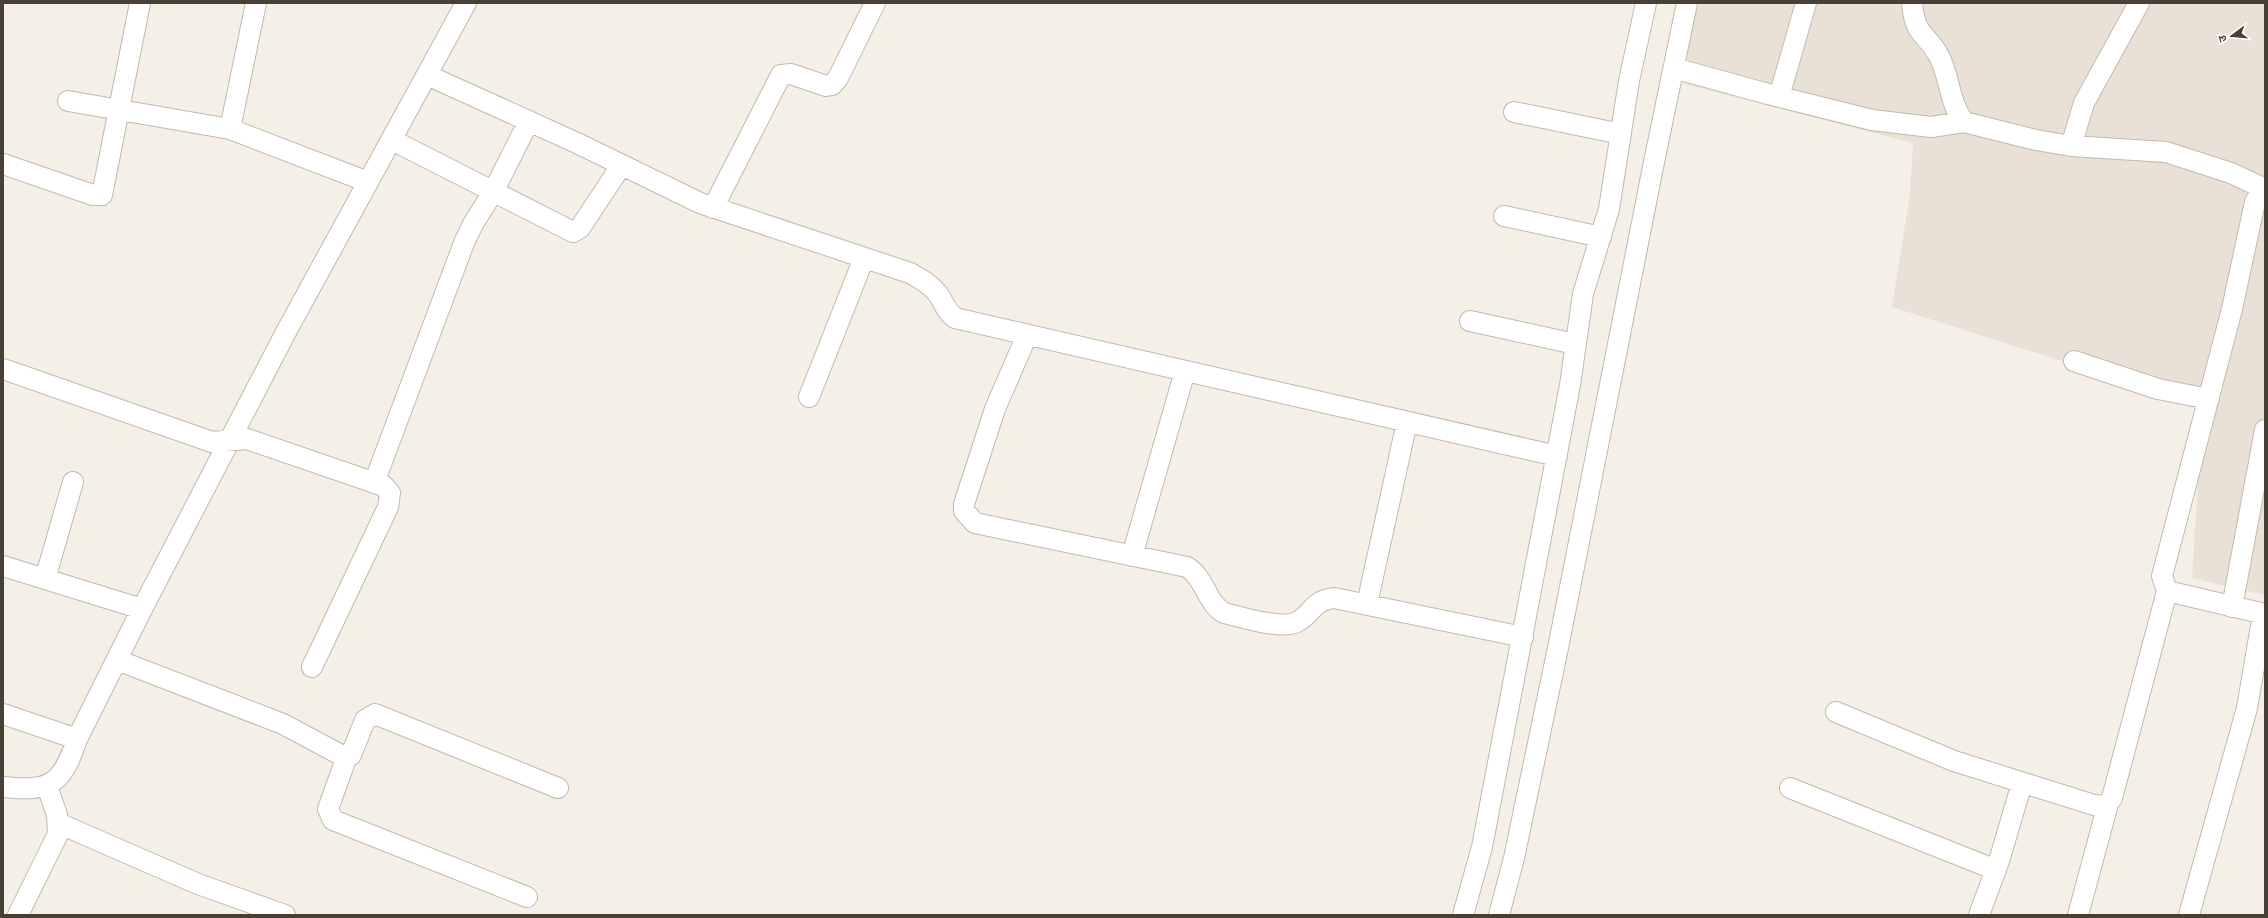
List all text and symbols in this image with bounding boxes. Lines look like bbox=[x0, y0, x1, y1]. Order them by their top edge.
north arrow bbox=[2212, 16, 2252, 56]
text: उ bbox=[2215, 33, 2230, 44]

